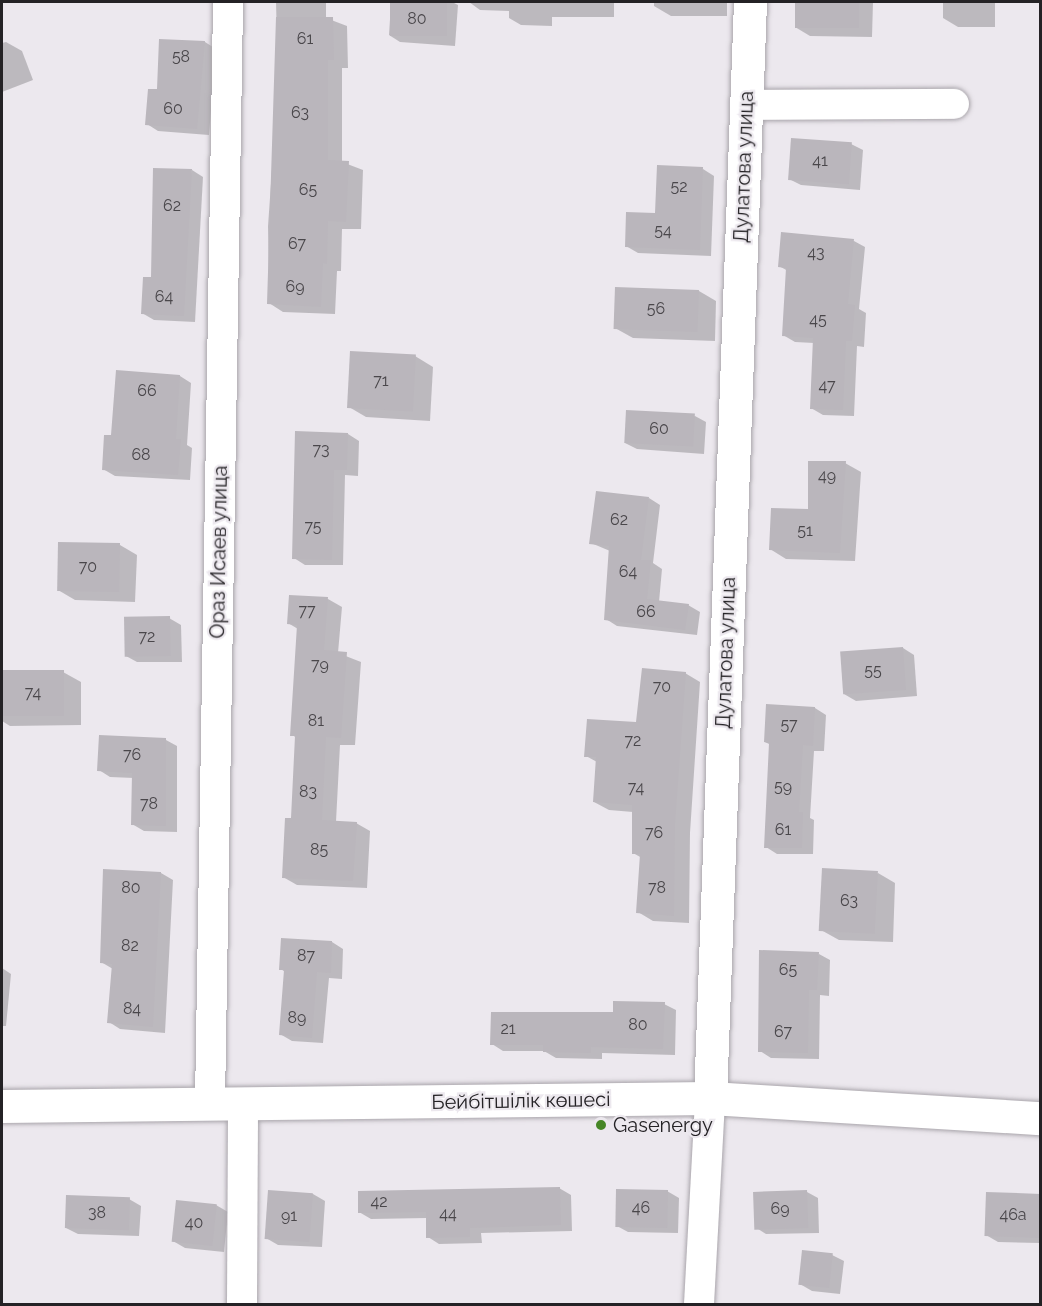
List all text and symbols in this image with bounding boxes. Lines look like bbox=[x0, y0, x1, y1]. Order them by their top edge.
house number: 80 bbox=[407, 9, 427, 29]
house number: 61 bbox=[297, 29, 313, 49]
house number: 58 bbox=[172, 47, 190, 67]
street label: Дулатова улица bbox=[729, 90, 759, 244]
house number: 60 bbox=[163, 99, 183, 119]
house number: 63 bbox=[291, 103, 309, 123]
house number: 41 bbox=[812, 151, 828, 171]
house number: 52 bbox=[670, 177, 688, 197]
house number: 65 bbox=[299, 180, 317, 200]
house number: 62 bbox=[163, 196, 181, 216]
house number: 54 bbox=[654, 221, 672, 241]
house number: 67 bbox=[288, 234, 306, 254]
house number: 43 bbox=[807, 243, 825, 263]
house number: 69 bbox=[285, 277, 305, 297]
house number: 64 bbox=[155, 287, 173, 307]
house number: 56 bbox=[647, 299, 665, 319]
house number: 45 bbox=[809, 310, 827, 330]
house number: 71 bbox=[373, 371, 389, 391]
house number: 47 bbox=[818, 376, 836, 396]
house number: 66 bbox=[137, 381, 157, 401]
house number: 60 bbox=[649, 419, 669, 439]
house number: 73 bbox=[312, 440, 330, 460]
house number: 68 bbox=[131, 445, 151, 465]
street label: Ораз Исаев улица bbox=[205, 465, 233, 639]
house number: 49 bbox=[818, 466, 836, 486]
house number: 62 bbox=[610, 510, 628, 530]
house number: 75 bbox=[304, 517, 322, 537]
house number: 51 bbox=[797, 521, 813, 541]
house number: 70 bbox=[79, 557, 97, 577]
house number: 64 bbox=[619, 562, 637, 582]
street label: Дулатова улица bbox=[711, 576, 741, 730]
house number: 77 bbox=[298, 601, 316, 621]
house number: 66 bbox=[636, 602, 656, 622]
house number: 72 bbox=[139, 627, 155, 647]
house number: 79 bbox=[311, 655, 329, 675]
house number: 55 bbox=[864, 661, 882, 681]
house number: 70 bbox=[653, 677, 671, 697]
house number: 74 bbox=[25, 683, 41, 703]
house number: 81 bbox=[308, 711, 324, 731]
house number: 57 bbox=[780, 715, 798, 735]
house number: 72 bbox=[625, 731, 641, 751]
house number: 76 bbox=[123, 745, 141, 765]
house number: 59 bbox=[774, 777, 792, 797]
house number: 74 bbox=[628, 778, 644, 798]
house number: 83 bbox=[299, 782, 317, 802]
house number: 78 bbox=[140, 794, 158, 814]
house number: 61 bbox=[775, 820, 791, 840]
house number: 76 bbox=[645, 823, 663, 843]
house number: 85 bbox=[310, 840, 328, 860]
house number: 80 bbox=[121, 878, 141, 898]
house number: 78 bbox=[648, 878, 666, 898]
house number: 63 bbox=[840, 891, 858, 911]
house number: 82 bbox=[121, 936, 139, 956]
house number: 87 bbox=[297, 946, 315, 966]
house number: 65 bbox=[779, 960, 797, 980]
house number: 84 bbox=[123, 999, 141, 1019]
house number: 89 bbox=[288, 1008, 306, 1028]
house number: 80 bbox=[628, 1015, 648, 1035]
house number: 21 bbox=[500, 1019, 516, 1039]
house number: 67 bbox=[774, 1022, 792, 1042]
street label: Бейбітшілік көшесі bbox=[431, 1087, 611, 1115]
place label: Gasenergy bbox=[613, 1113, 713, 1137]
marker: Gasenergy bbox=[594, 1118, 608, 1132]
house number: 42 bbox=[370, 1192, 388, 1212]
house number: 46 bbox=[632, 1198, 650, 1218]
house number: 69 bbox=[770, 1199, 790, 1219]
house number: 38 bbox=[88, 1203, 106, 1223]
house number: 44 bbox=[439, 1204, 457, 1224]
house number: 46а bbox=[999, 1205, 1027, 1225]
house number: 91 bbox=[281, 1206, 297, 1226]
house number: 40 bbox=[185, 1213, 203, 1233]

